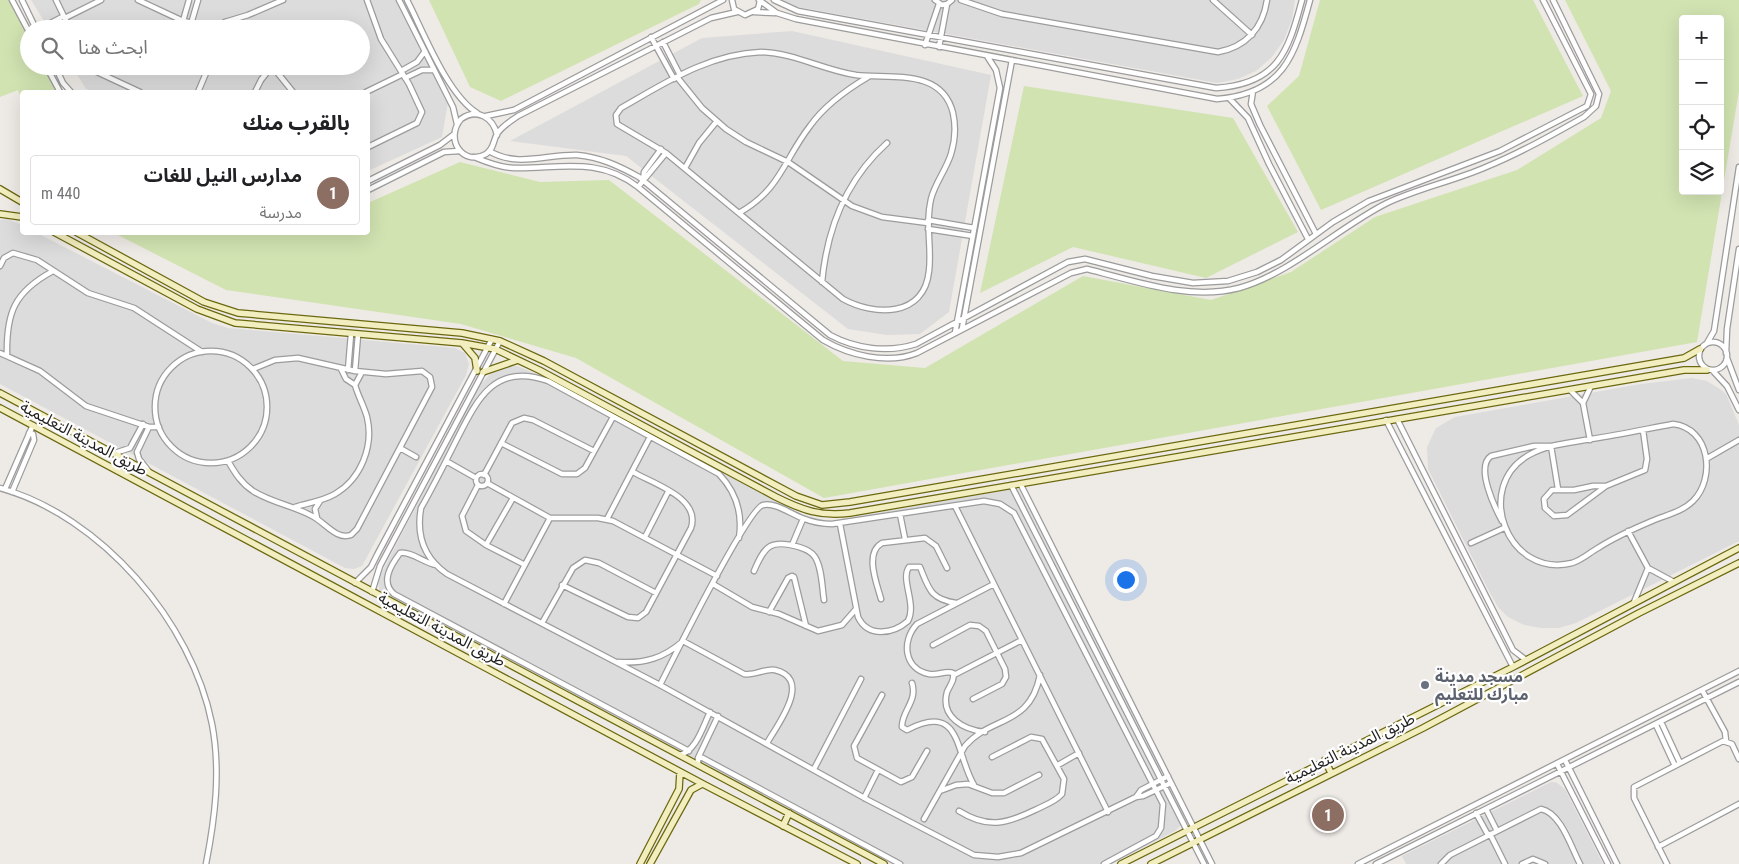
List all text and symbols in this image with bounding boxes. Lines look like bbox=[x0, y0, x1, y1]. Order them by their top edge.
map controls bbox=[1679, 15, 1724, 195]
button: + bbox=[1679, 15, 1724, 60]
search box bbox=[20, 20, 370, 75]
icon: search bbox=[38, 34, 66, 62]
text: ابحث هنا bbox=[78, 36, 148, 59]
button: − bbox=[1679, 60, 1724, 105]
button: locate bbox=[1679, 105, 1724, 150]
text: بالقرب منك bbox=[243, 111, 350, 135]
button: layers bbox=[1679, 150, 1724, 195]
text: مدارس النيل للغات bbox=[144, 164, 302, 187]
text: 440 m bbox=[41, 184, 80, 203]
text: 1 bbox=[329, 184, 337, 203]
text: مدرسة bbox=[259, 203, 302, 222]
street label: طريق المدينة التعليمية bbox=[17, 396, 151, 481]
your location bbox=[1113, 567, 1139, 593]
street label: طريق المدينة التعليمية bbox=[375, 587, 509, 672]
place label: مسجد مدينة مبارك للتعليم bbox=[1435, 667, 1529, 707]
marker: مسجد مدينة مبارك للتعليم bbox=[1419, 679, 1431, 691]
street label: طريق المدينة التعليمية bbox=[1282, 708, 1418, 788]
pin: 1 bbox=[1312, 796, 1344, 834]

